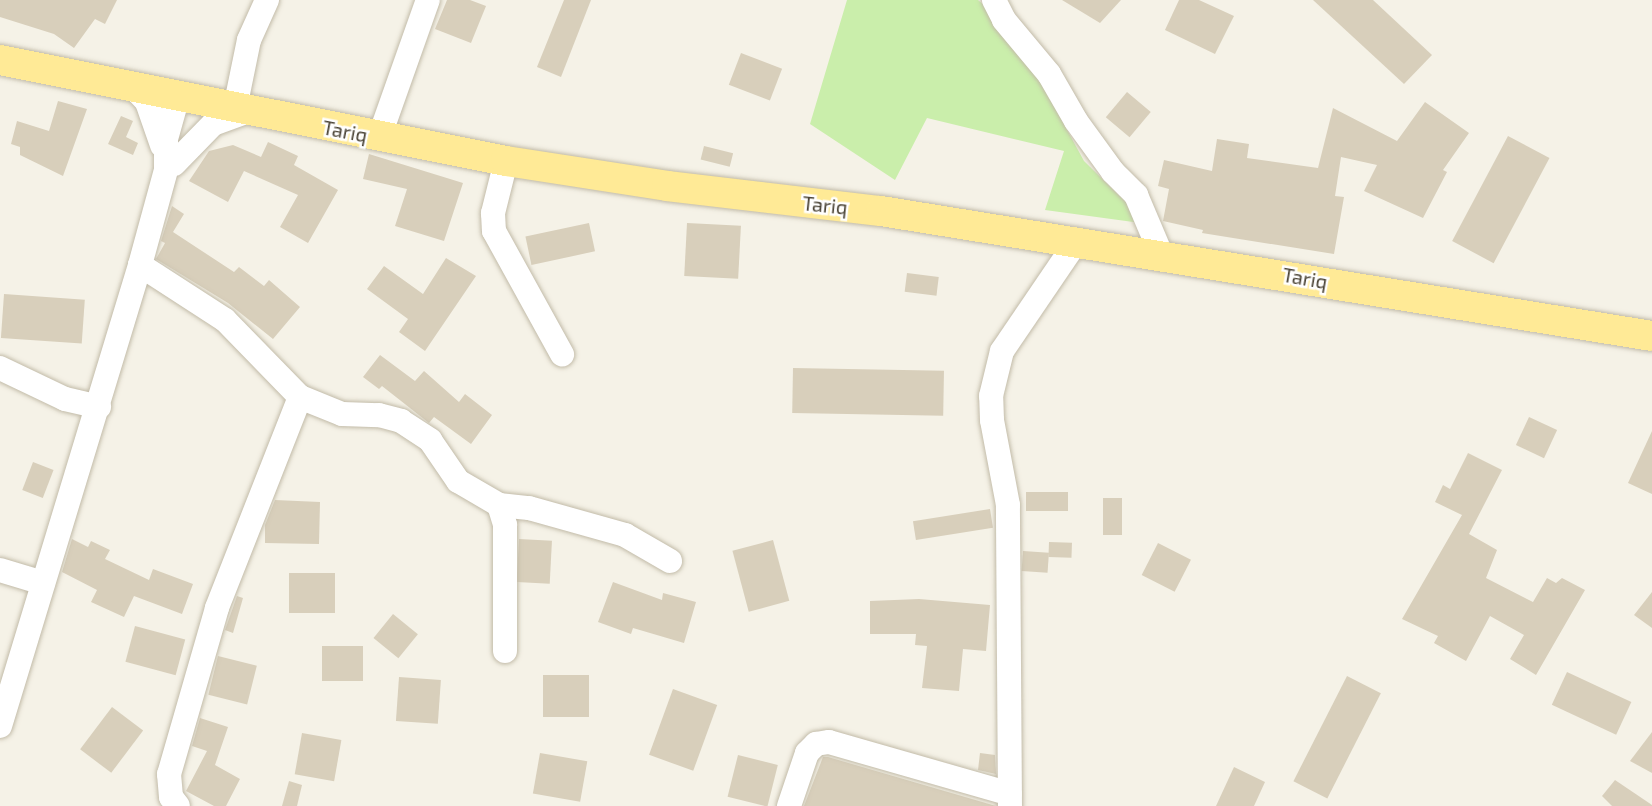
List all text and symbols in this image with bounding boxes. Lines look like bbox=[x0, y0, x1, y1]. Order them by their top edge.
street label: Tariq bbox=[321, 115, 369, 147]
street label: Tariq bbox=[801, 191, 849, 219]
street label: Tariq bbox=[1281, 262, 1329, 294]

